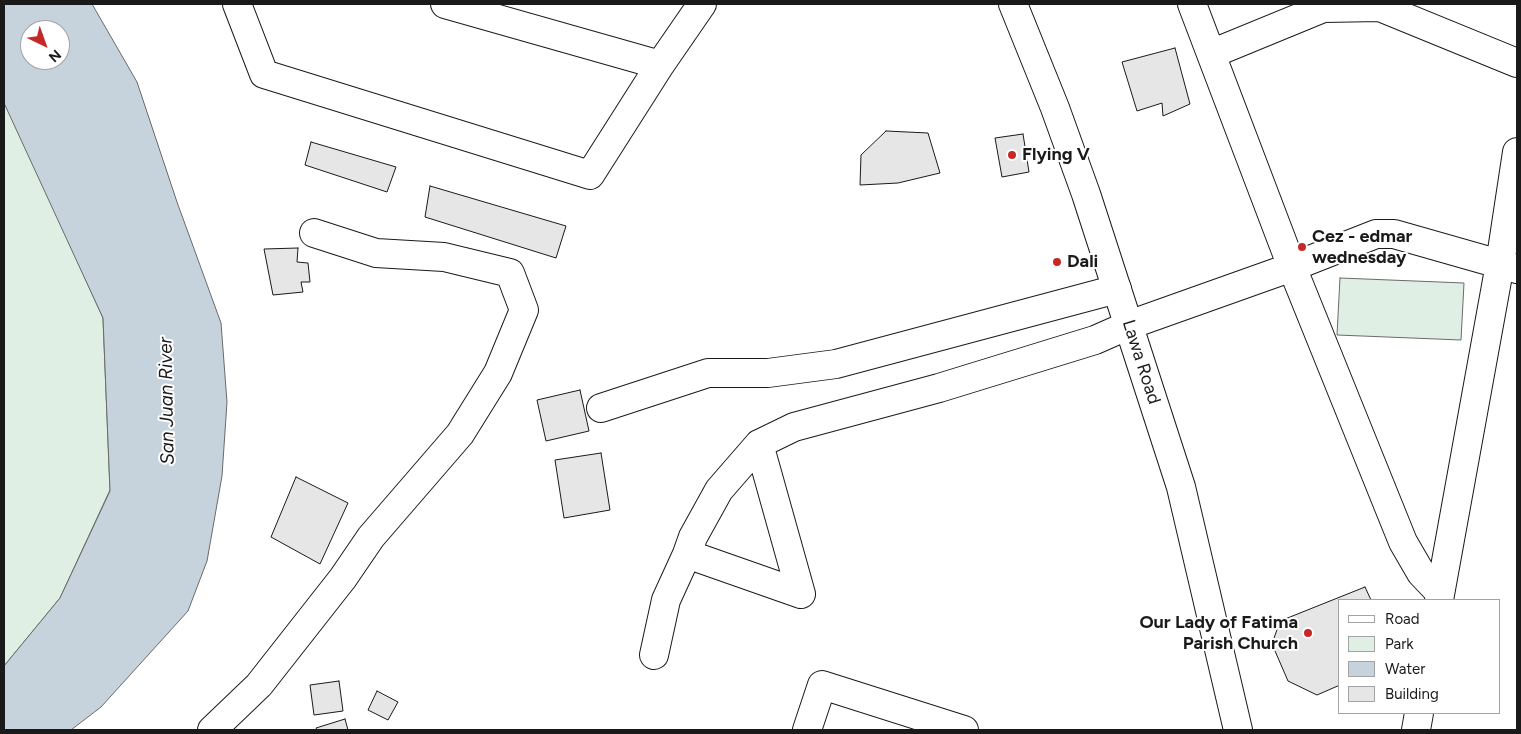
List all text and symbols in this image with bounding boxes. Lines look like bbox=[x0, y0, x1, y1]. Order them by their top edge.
north arrow bbox=[20, 20, 70, 70]
text: N bbox=[45, 46, 64, 66]
place label: Flying V bbox=[1022, 144, 1090, 166]
marker: Flying V bbox=[1006, 149, 1018, 161]
place label: Cez - edmar wednesday bbox=[1312, 226, 1412, 268]
marker: Cez - edmar wednesday bbox=[1296, 241, 1308, 253]
place label: Dali bbox=[1067, 251, 1098, 273]
marker: Dali bbox=[1051, 256, 1063, 268]
street label: Lawa Road bbox=[1117, 317, 1165, 407]
water label: San Juan River bbox=[154, 337, 180, 465]
legend bbox=[1338, 599, 1501, 714]
text: Road bbox=[1385, 610, 1420, 628]
place label: Our Lady of Fatima Parish Church bbox=[1139, 612, 1298, 654]
marker: Our Lady of Fatima Parish Church bbox=[1302, 627, 1314, 639]
text: Park bbox=[1385, 635, 1414, 653]
text: Water bbox=[1385, 660, 1425, 678]
text: Building bbox=[1385, 685, 1439, 703]

